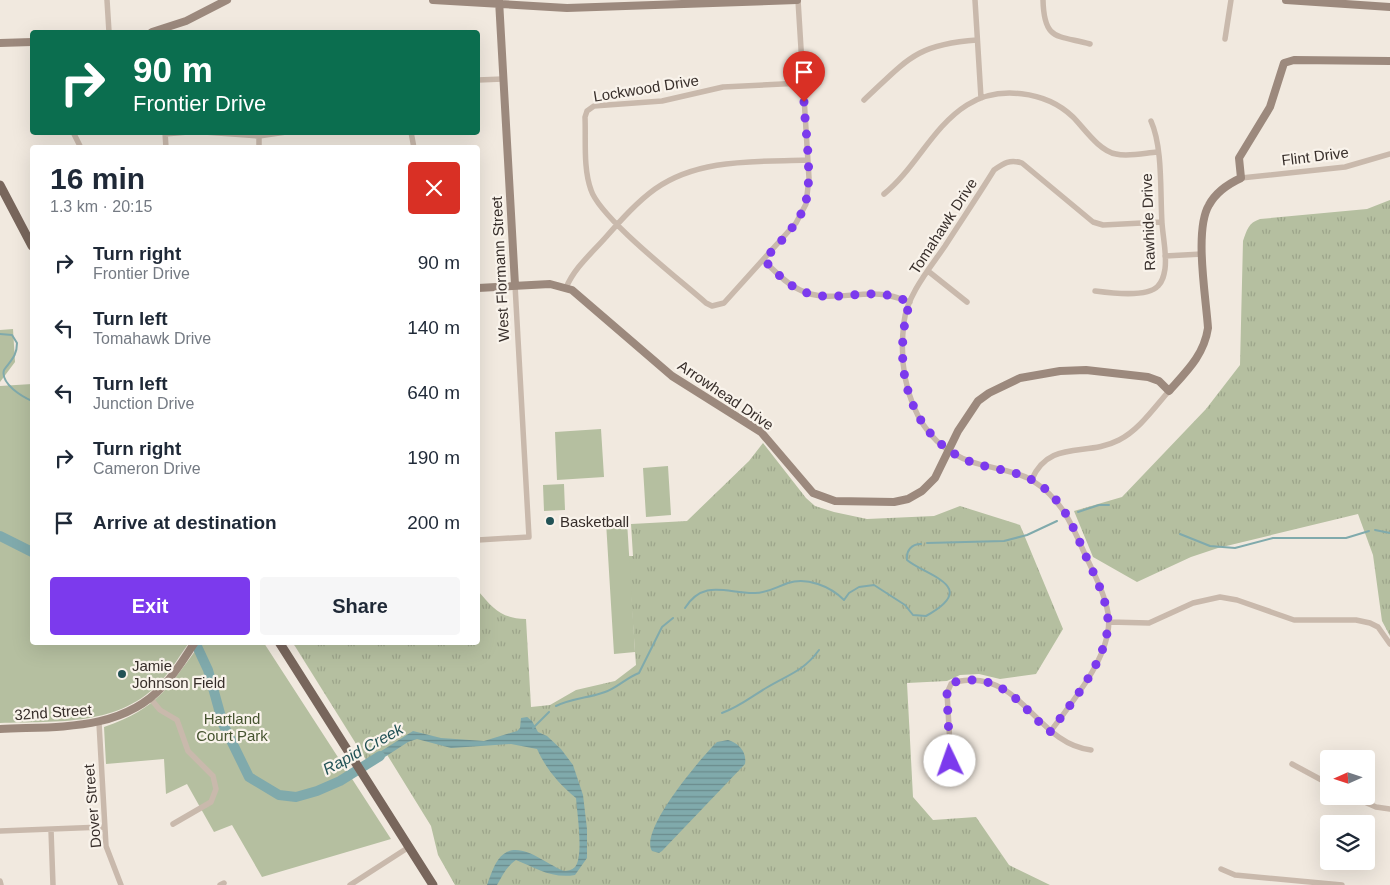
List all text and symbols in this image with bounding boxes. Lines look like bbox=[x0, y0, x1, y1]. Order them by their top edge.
icon: right bbox=[50, 50, 115, 115]
text: 90 m bbox=[133, 50, 213, 89]
pin bbox=[783, 51, 825, 102]
icon: arrive bbox=[790, 58, 818, 86]
street label: Lockwood Drive bbox=[592, 71, 700, 105]
text: Frontier Drive bbox=[133, 91, 266, 116]
street label: Flint Drive bbox=[1280, 143, 1350, 169]
text: 16 min bbox=[50, 162, 145, 195]
button: close bbox=[408, 162, 460, 214]
street label: Rawhide Drive bbox=[1138, 173, 1158, 271]
street label: Tomahawk Drive bbox=[906, 175, 980, 277]
street label: West Flormann Street bbox=[488, 195, 512, 342]
text: 1.3 km · 20:15 bbox=[50, 198, 152, 215]
text: Turn right bbox=[93, 243, 181, 264]
icon: right bbox=[50, 249, 78, 277]
text: 90 m bbox=[418, 252, 460, 273]
text: Frontier Drive bbox=[93, 265, 190, 282]
text: Turn left bbox=[93, 308, 168, 329]
icon: left bbox=[50, 314, 78, 342]
text: 140 m bbox=[407, 317, 460, 338]
text: Tomahawk Drive bbox=[93, 330, 211, 347]
street label: Arrowhead Drive bbox=[675, 357, 777, 433]
text: Turn left bbox=[93, 373, 168, 394]
icon: left bbox=[50, 379, 78, 407]
text: 640 m bbox=[407, 382, 460, 403]
text: Junction Drive bbox=[93, 395, 194, 412]
text: Turn right bbox=[93, 438, 181, 459]
icon: right bbox=[50, 444, 78, 472]
text: 190 m bbox=[407, 447, 460, 468]
text: Cameron Drive bbox=[93, 460, 201, 477]
icon: arrive bbox=[50, 509, 78, 537]
text: Arrive at destination bbox=[93, 512, 277, 533]
text: 200 m bbox=[407, 512, 460, 533]
place label: Basketball bbox=[560, 513, 629, 530]
marker: Basketball bbox=[544, 515, 556, 527]
button: Exit bbox=[50, 577, 250, 635]
button: Share bbox=[260, 577, 460, 635]
place label: Jamie Johnson Field bbox=[132, 657, 225, 691]
marker: Jamie Johnson Field bbox=[116, 668, 128, 680]
street label: 32nd Street bbox=[14, 701, 93, 723]
park label: Hartland Court Park bbox=[196, 710, 268, 744]
water label: Rapid Creek bbox=[320, 720, 407, 778]
position arrow bbox=[923, 734, 975, 786]
north arrow bbox=[1320, 750, 1375, 805]
map controls bbox=[1320, 750, 1375, 870]
street label: Dover Street bbox=[80, 762, 104, 849]
button: layers bbox=[1320, 815, 1375, 870]

